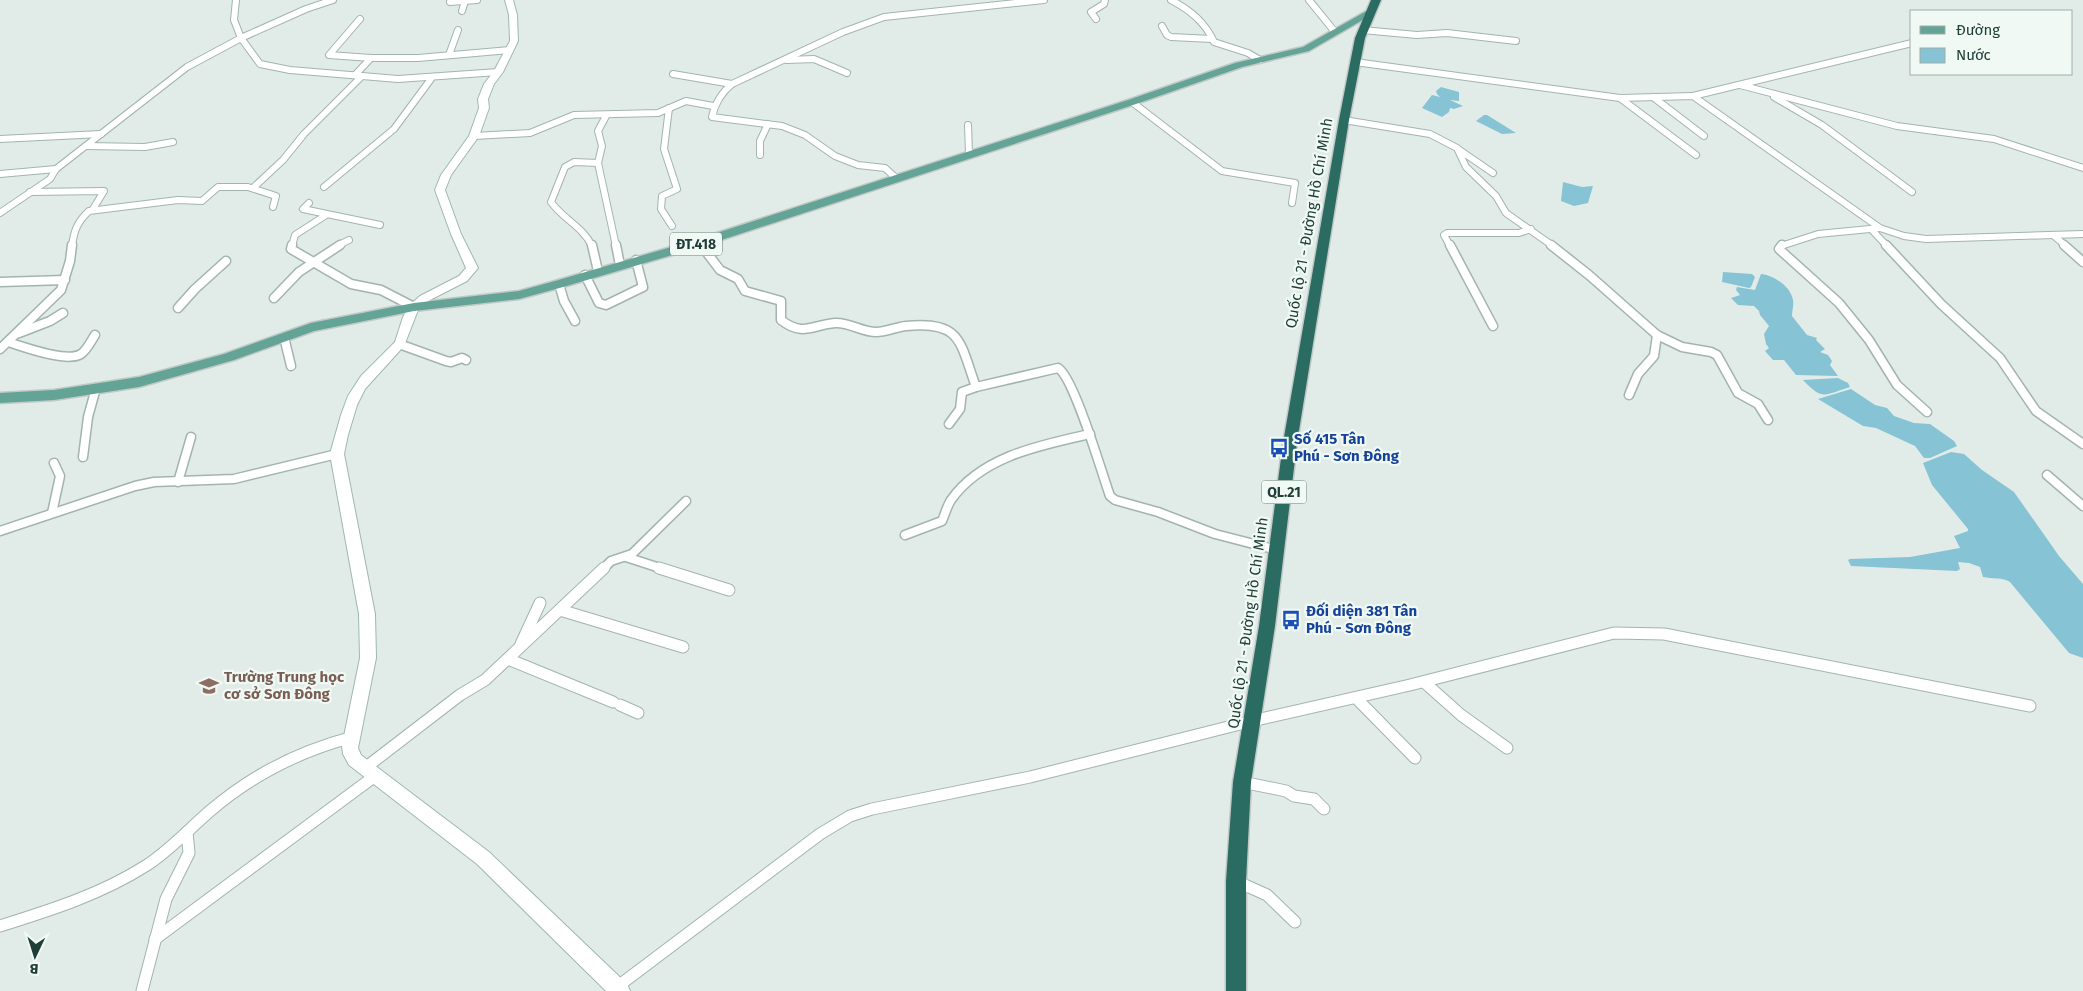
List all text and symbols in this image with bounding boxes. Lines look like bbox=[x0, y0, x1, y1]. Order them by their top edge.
legend bbox=[1910, 10, 2073, 75]
text: Đường bbox=[1956, 21, 2000, 39]
text: Nước bbox=[1956, 46, 1991, 64]
street label: Quốc lộ 21 - Đường Hồ Chí Minh bbox=[1282, 116, 1336, 330]
road number: ĐT.418 bbox=[670, 232, 722, 255]
place label: Số 415 Tân Phú - Sơn Đông bbox=[1294, 429, 1400, 465]
bus stop icon: Số 415 Tân Phú - Sơn Đông bbox=[1268, 437, 1290, 459]
road number: QL.21 bbox=[1262, 481, 1306, 504]
street label: Quốc lộ 21 - Đường Hồ Chí Minh bbox=[1224, 516, 1272, 730]
place label: Đối diện 381 Tân Phú - Sơn Đông bbox=[1306, 601, 1417, 637]
bus stop icon: Đối diện 381 Tân Phú - Sơn Đông bbox=[1280, 609, 1302, 631]
place label: Trường Trung học cơ sở Sơn Đông bbox=[224, 668, 345, 703]
school or university icon: Trường Trung học cơ sở Sơn Đông bbox=[198, 675, 220, 697]
north arrow bbox=[10, 931, 60, 981]
text: B bbox=[29, 960, 39, 977]

